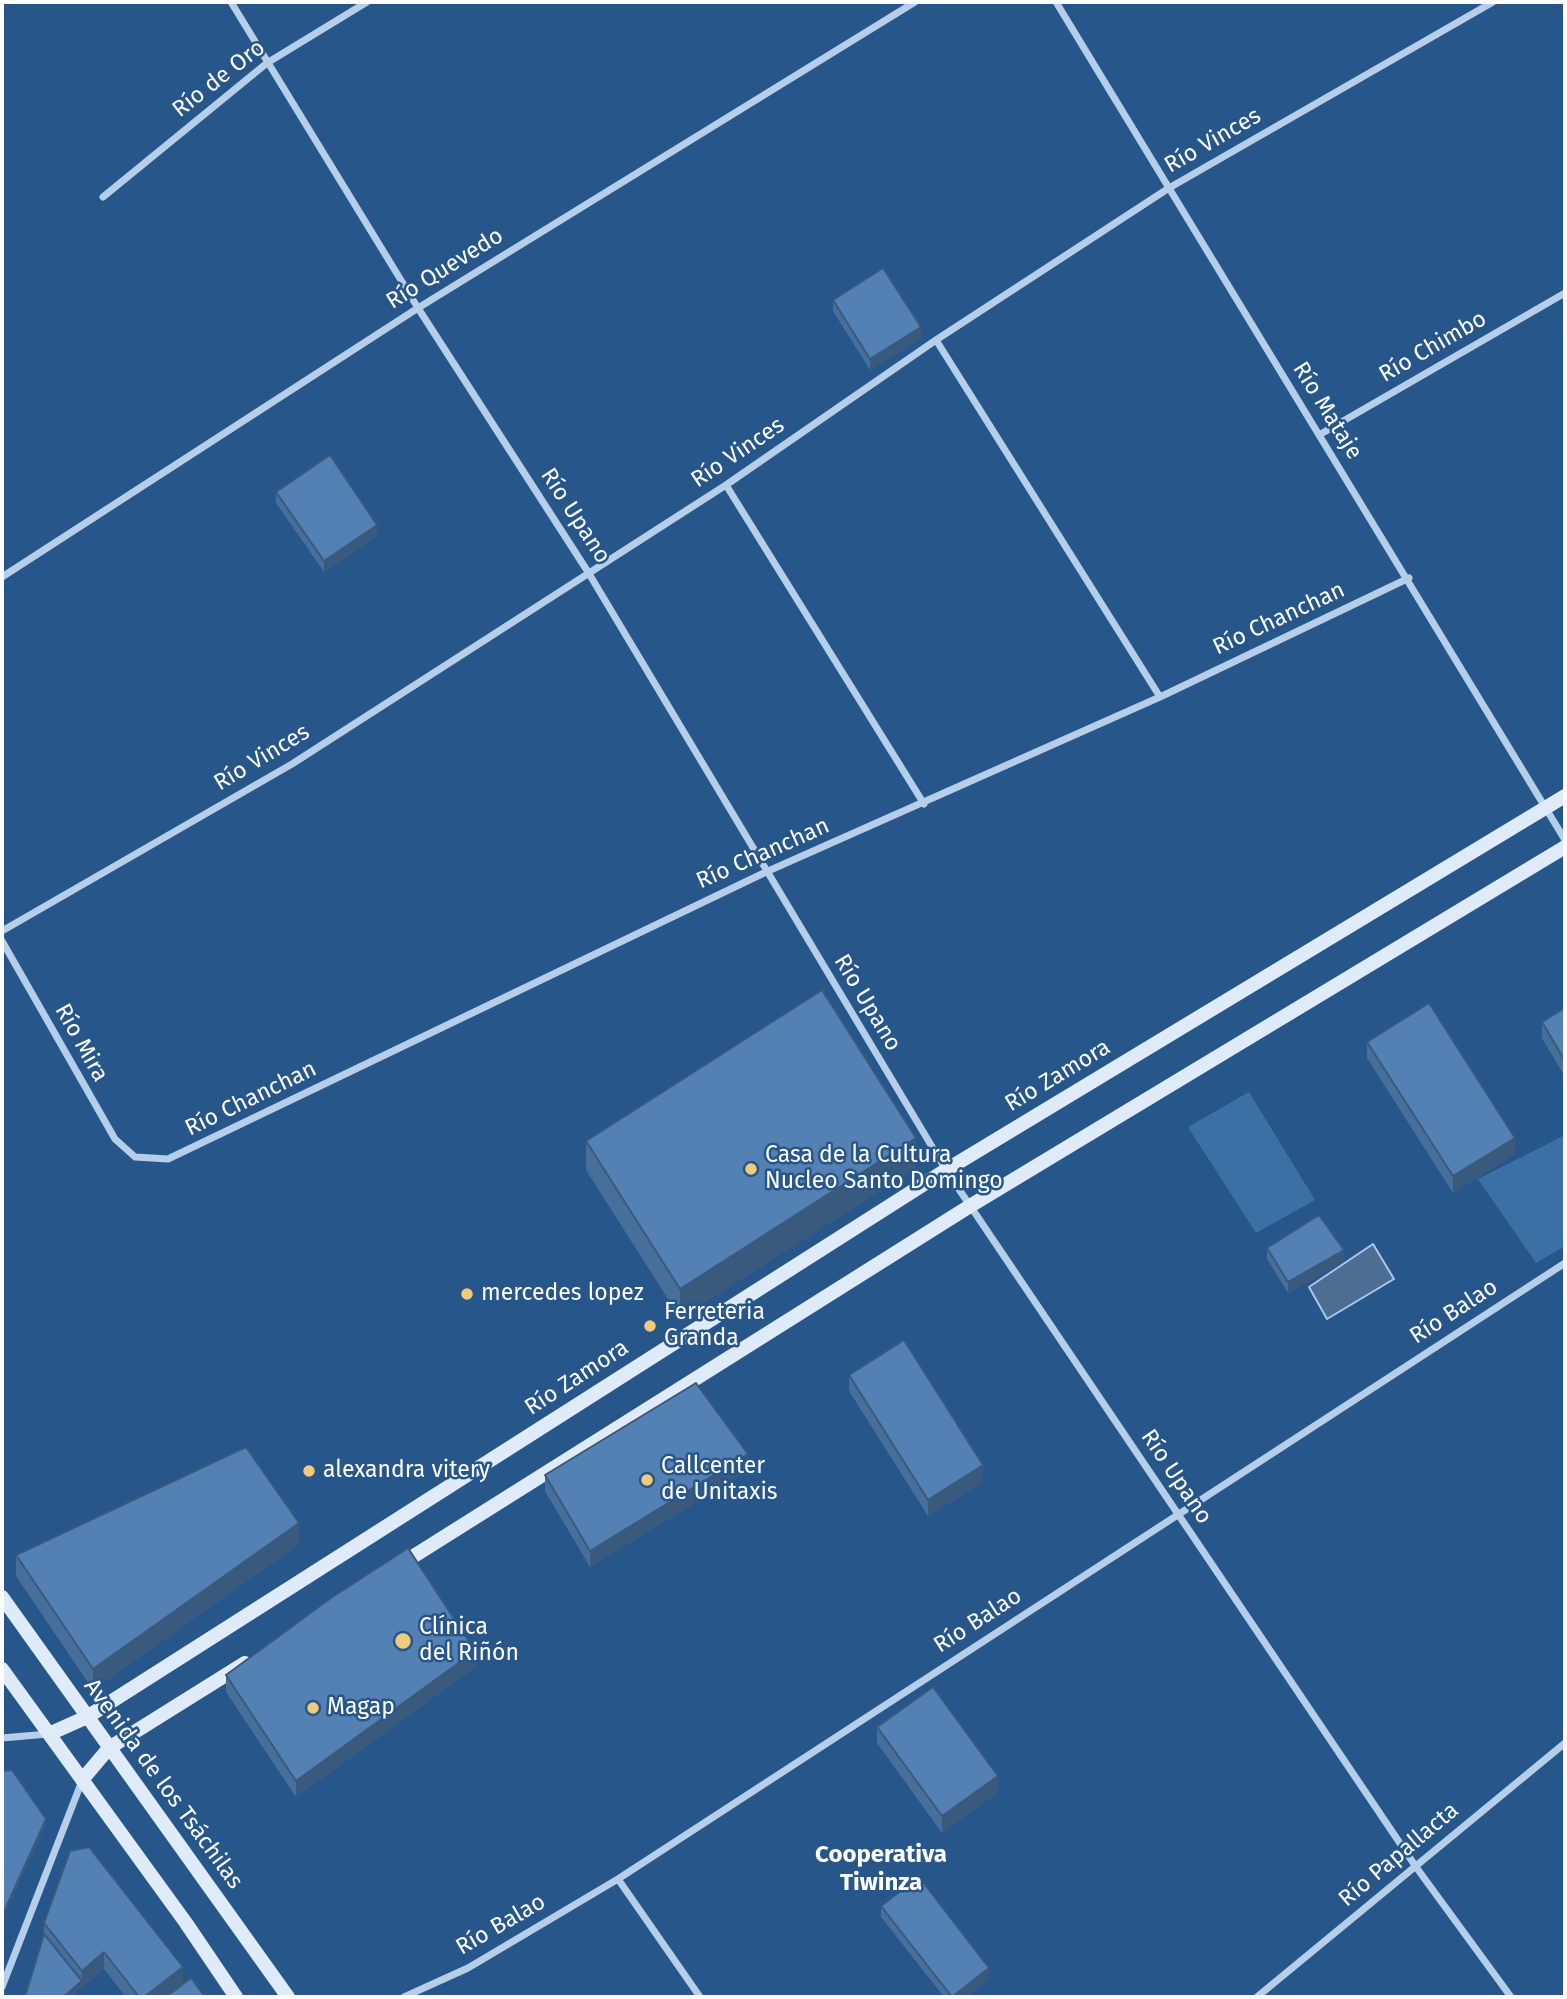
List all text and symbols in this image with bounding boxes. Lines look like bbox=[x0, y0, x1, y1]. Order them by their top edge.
street label: Río de Oro bbox=[167, 34, 271, 124]
street label: Río Vinces bbox=[1160, 102, 1266, 180]
street label: Río Quevedo bbox=[381, 222, 509, 316]
street label: Río Chimbo bbox=[1374, 305, 1492, 389]
street label: Río Mataje bbox=[1286, 357, 1368, 465]
street label: Río Vinces bbox=[686, 412, 790, 494]
street label: Río Upano bbox=[534, 463, 616, 569]
street label: Río Chanchan bbox=[1209, 576, 1349, 662]
street label: Río Vinces bbox=[209, 719, 315, 797]
street label: Río Chanchan bbox=[692, 812, 834, 896]
street label: Río Upano bbox=[827, 950, 907, 1056]
street label: Río Mira bbox=[48, 999, 114, 1087]
street label: Río Zamora bbox=[1000, 1034, 1116, 1118]
street label: Río Chanchan bbox=[181, 1055, 321, 1143]
place label: Casa de la Cultura Nucleo Santo Domingo bbox=[765, 1142, 1003, 1196]
marker: Casa de la Cultura Nucleo Santo Domingo bbox=[743, 1161, 759, 1177]
street label: Río Balao bbox=[1405, 1274, 1503, 1350]
place label: mercedes lopez bbox=[481, 1280, 644, 1308]
marker: mercedes lopez bbox=[459, 1286, 475, 1302]
place label: Ferreteria Granda bbox=[664, 1299, 765, 1353]
marker: Ferreteria Granda bbox=[642, 1318, 658, 1334]
street label: Río Zamora bbox=[520, 1334, 634, 1422]
street label: Río Upano bbox=[1134, 1425, 1218, 1529]
place label: Callcenter de Unitaxis bbox=[661, 1453, 778, 1507]
place label: alexandra vitery bbox=[323, 1457, 490, 1485]
marker: alexandra vitery bbox=[301, 1463, 317, 1479]
marker: Callcenter de Unitaxis bbox=[639, 1472, 655, 1488]
street label: Río Balao bbox=[929, 1583, 1027, 1659]
place label: Clínica del Riñón bbox=[419, 1614, 519, 1668]
marker: Clínica del Riñón bbox=[393, 1631, 413, 1651]
street label: Avenida de los Tsáchilas bbox=[78, 1674, 248, 1894]
place label: Magap bbox=[327, 1694, 395, 1722]
marker: Magap bbox=[305, 1700, 321, 1716]
street label: Río Papallacta bbox=[1334, 1797, 1464, 1913]
district label: Cooperativa Tiwinza bbox=[815, 1841, 947, 1897]
street label: Río Balao bbox=[451, 1888, 551, 1962]

